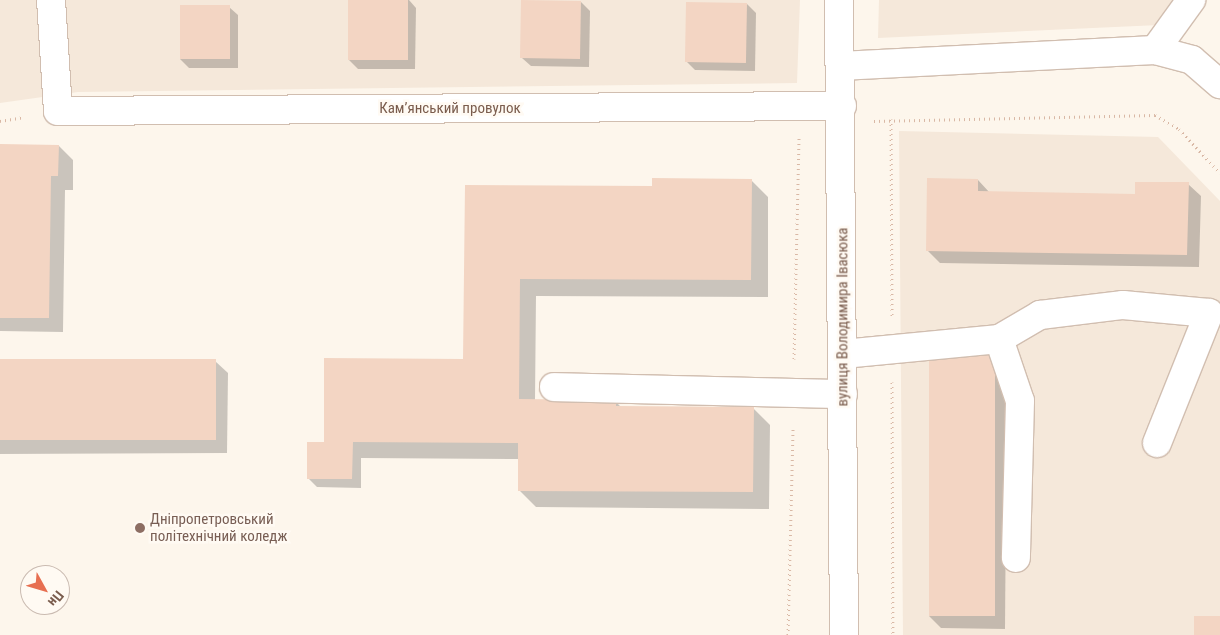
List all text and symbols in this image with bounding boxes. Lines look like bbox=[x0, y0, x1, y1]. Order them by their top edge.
street label: Камʼянський провулок bbox=[379, 100, 521, 118]
street label: вулиця Володимира Івасюка bbox=[834, 227, 852, 407]
place label: Дніпропетровський політехнічний коледж bbox=[150, 510, 287, 545]
marker: Дніпропетровський політехнічний коледж bbox=[134, 522, 146, 534]
north arrow bbox=[20, 565, 70, 615]
text: Пн bbox=[45, 588, 67, 610]

